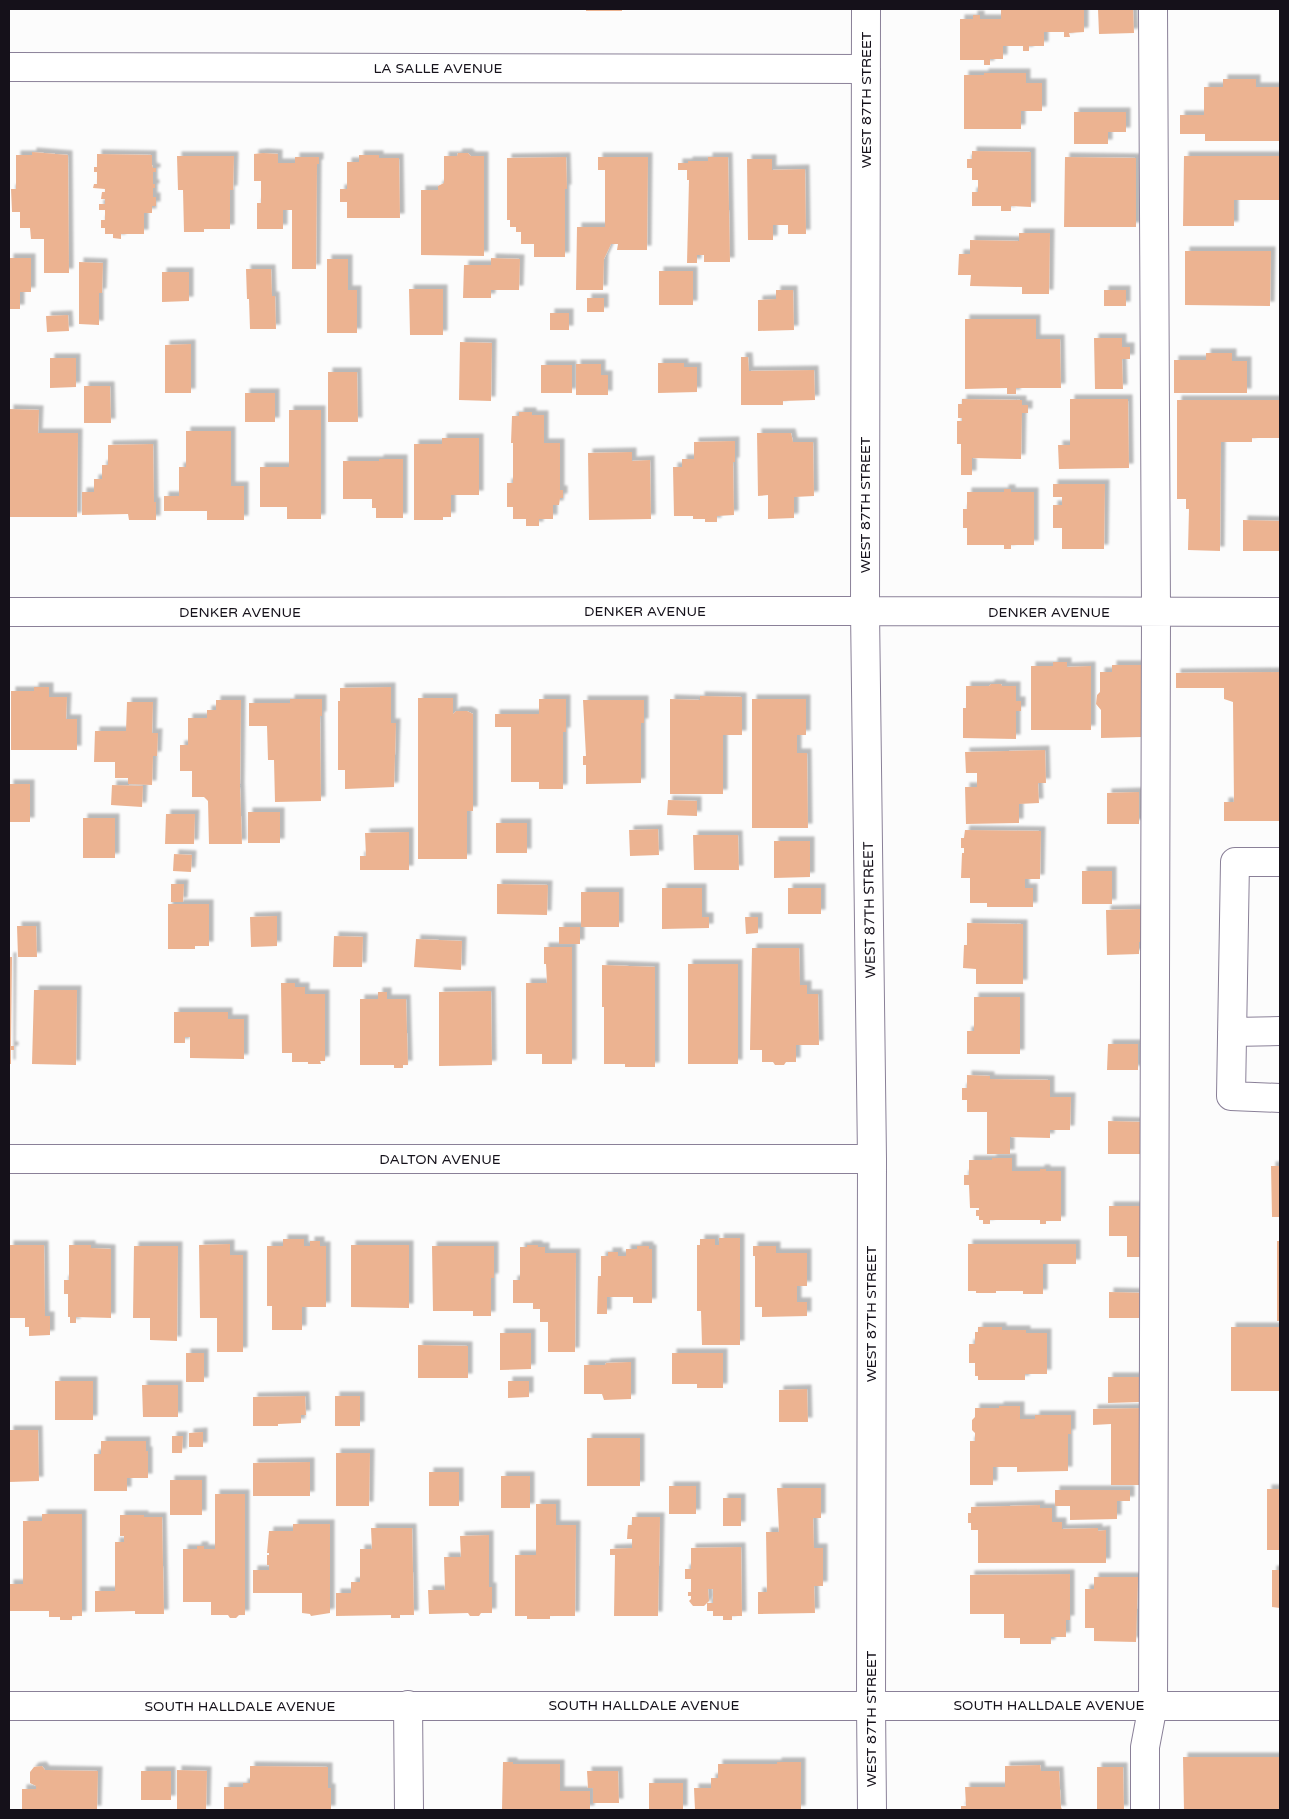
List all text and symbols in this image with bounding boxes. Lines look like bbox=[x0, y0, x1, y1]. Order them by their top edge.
street label: WEST 87TH STREET bbox=[858, 31, 875, 168]
street label: LA SALLE AVENUE bbox=[374, 60, 503, 77]
street label: WEST 87TH STREET bbox=[857, 436, 874, 573]
street label: DENKER AVENUE bbox=[584, 603, 706, 620]
street label: DENKER AVENUE bbox=[179, 604, 301, 621]
street label: DENKER AVENUE bbox=[988, 604, 1110, 621]
street label: WEST 87TH STREET bbox=[860, 841, 879, 978]
street label: DALTON AVENUE bbox=[379, 1151, 501, 1168]
street label: WEST 87TH STREET bbox=[863, 1245, 880, 1382]
street label: WEST 87TH STREET bbox=[863, 1650, 880, 1787]
street label: SOUTH HALLDALE AVENUE bbox=[548, 1697, 740, 1714]
street label: SOUTH HALLDALE AVENUE bbox=[953, 1697, 1145, 1714]
street label: SOUTH HALLDALE AVENUE bbox=[144, 1698, 336, 1715]

